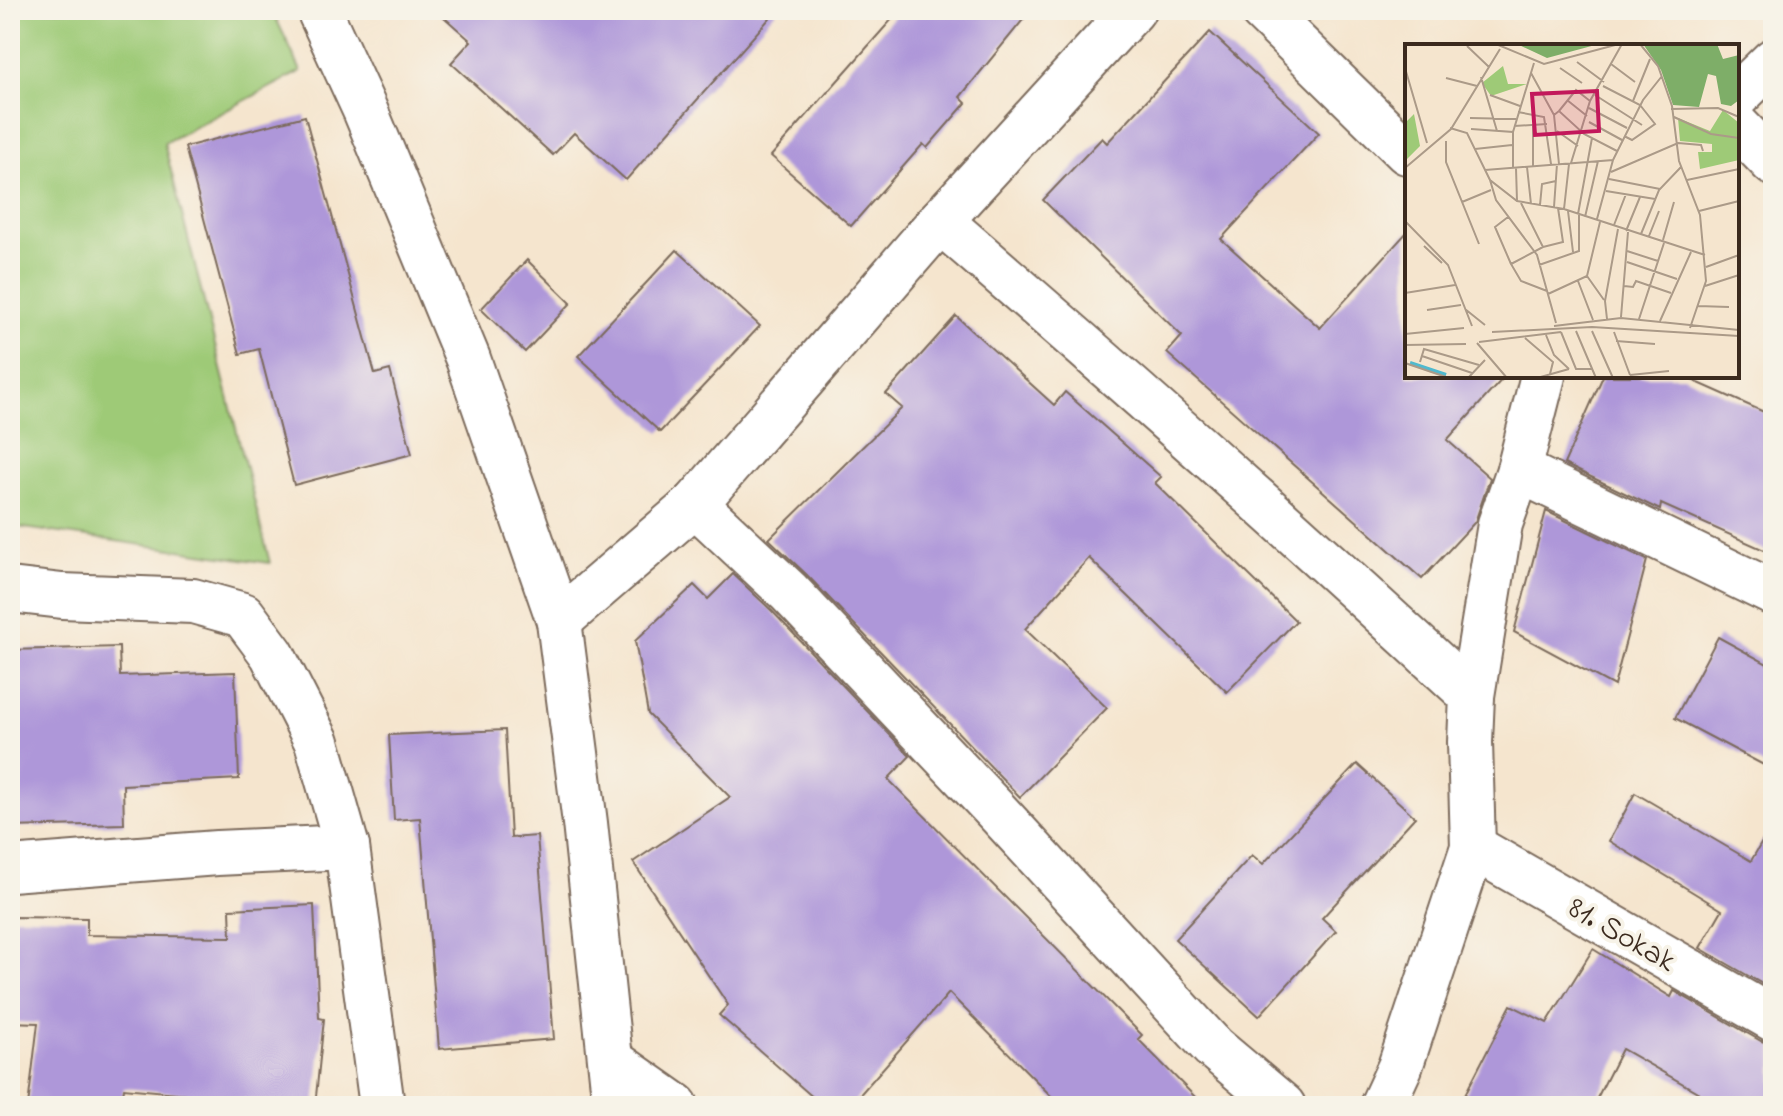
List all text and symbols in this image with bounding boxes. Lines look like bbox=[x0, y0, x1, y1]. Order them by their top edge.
inset map bbox=[1405, 44, 1739, 378]
street label: 81. Sokak bbox=[1558, 886, 1685, 986]

